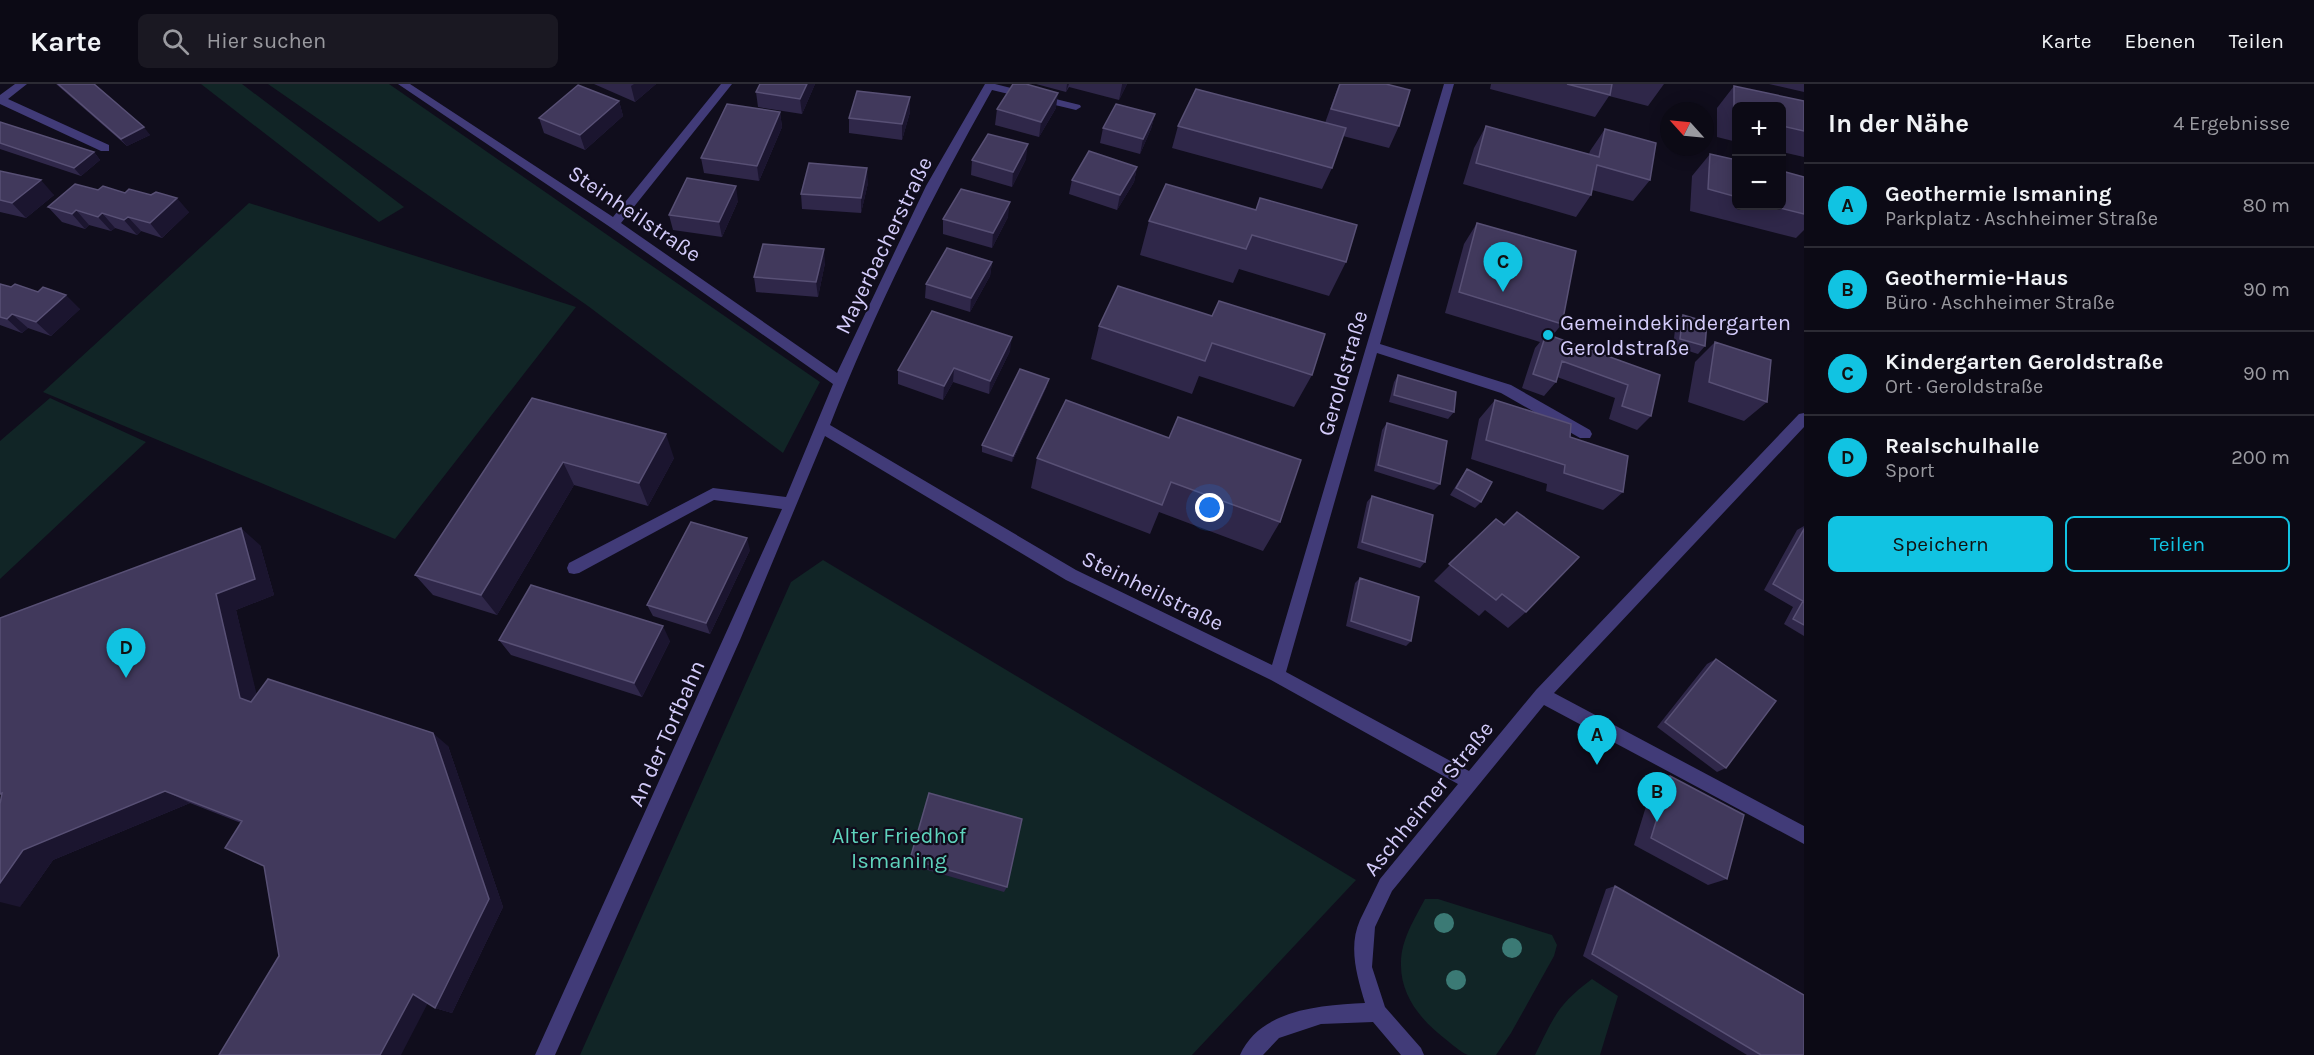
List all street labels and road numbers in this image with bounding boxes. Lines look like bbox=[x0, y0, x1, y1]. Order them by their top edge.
street label: Mayerbacherstraße bbox=[830, 153, 938, 338]
street label: Steinheilstraße bbox=[563, 160, 706, 268]
street label: Geroldstraße bbox=[1313, 308, 1373, 439]
street label: Steinheilstraße bbox=[1077, 545, 1228, 636]
street label: An der Torfbahn bbox=[623, 656, 711, 810]
street label: Aschheimer Straße bbox=[1358, 716, 1499, 881]

